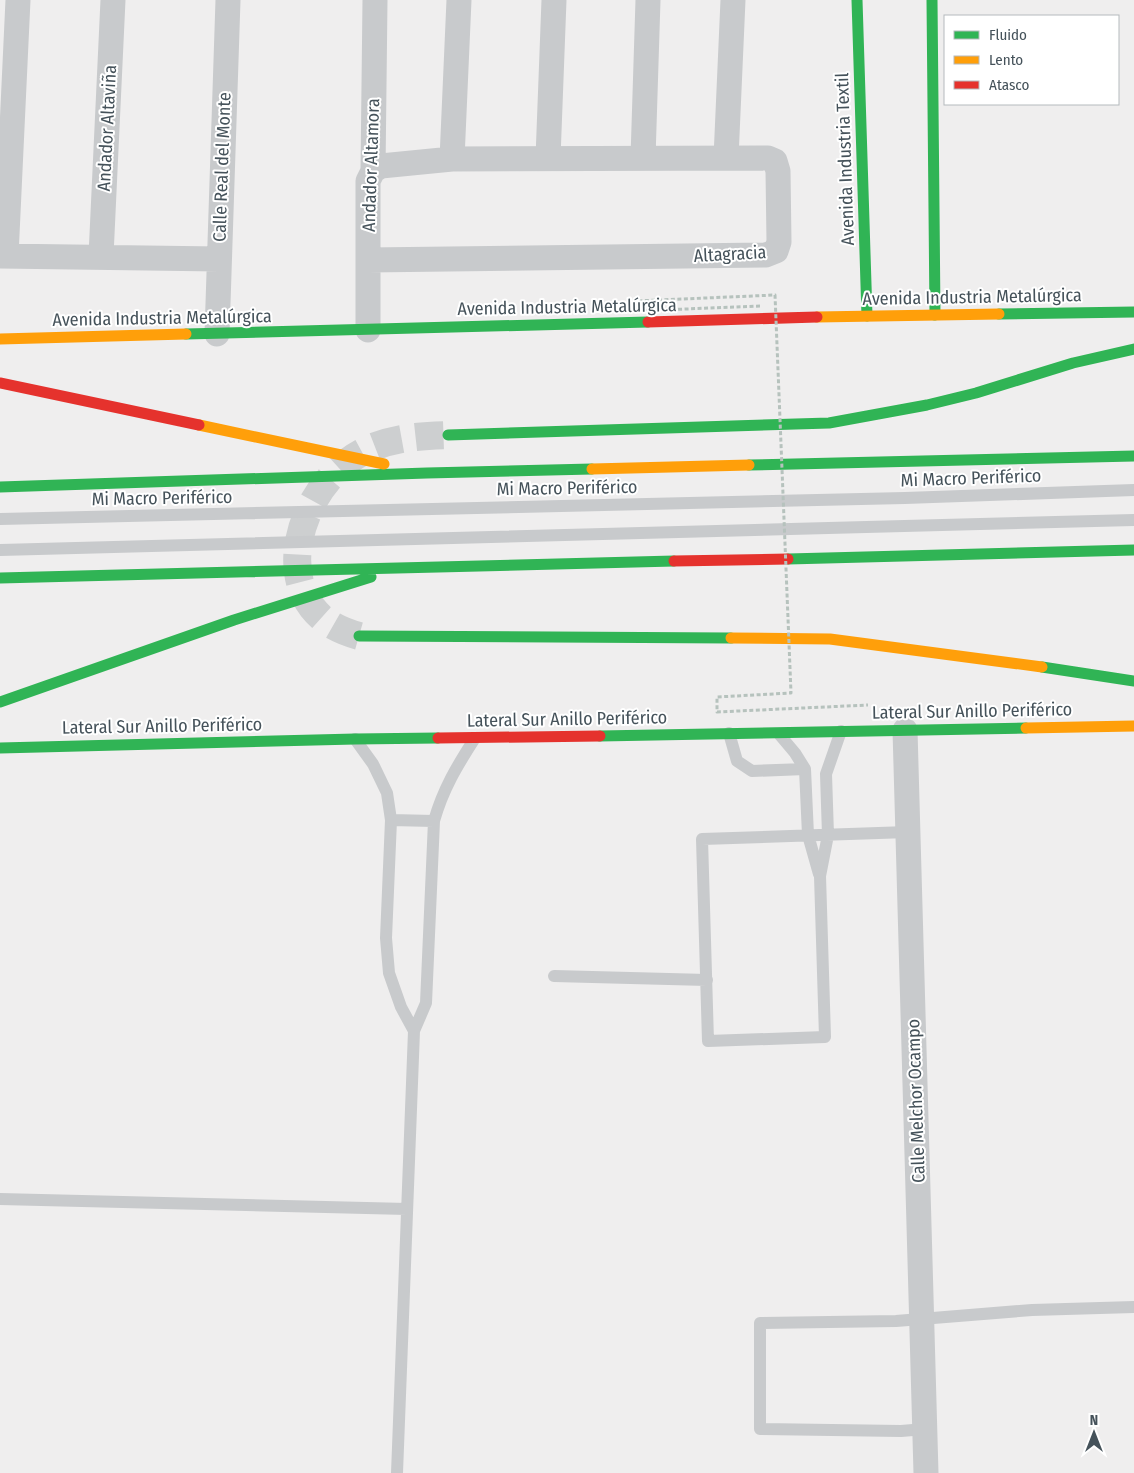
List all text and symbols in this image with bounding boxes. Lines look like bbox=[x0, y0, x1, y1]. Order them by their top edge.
legend bbox=[944, 15, 1119, 105]
text: Fluido bbox=[989, 26, 1027, 44]
text: Lento bbox=[989, 51, 1023, 69]
street label: Andador Altaviña bbox=[93, 64, 121, 192]
street label: Avenida Industria Textil bbox=[831, 72, 859, 246]
text: Atasco bbox=[989, 76, 1029, 94]
street label: Calle Real del Monte bbox=[208, 92, 236, 242]
street label: Andador Altamora bbox=[358, 98, 384, 232]
street label: Altagracia bbox=[693, 241, 767, 267]
street label: Avenida Industria Metalúrgica bbox=[862, 284, 1082, 310]
street label: Avenida Industria Metalúrgica bbox=[457, 294, 677, 320]
street label: Avenida Industria Metalúrgica bbox=[52, 305, 272, 331]
street label: Mi Macro Periférico bbox=[900, 465, 1042, 491]
street label: Mi Macro Periférico bbox=[496, 476, 638, 500]
street label: Mi Macro Periférico bbox=[91, 486, 233, 510]
street label: Lateral Sur Anillo Periférico bbox=[872, 698, 1072, 724]
street label: Lateral Sur Anillo Periférico bbox=[467, 706, 667, 732]
street label: Lateral Sur Anillo Periférico bbox=[62, 713, 262, 739]
street label: Calle Melchor Ocampo bbox=[902, 1019, 930, 1183]
north arrow bbox=[1069, 1408, 1119, 1458]
text: N bbox=[1090, 1412, 1098, 1429]

